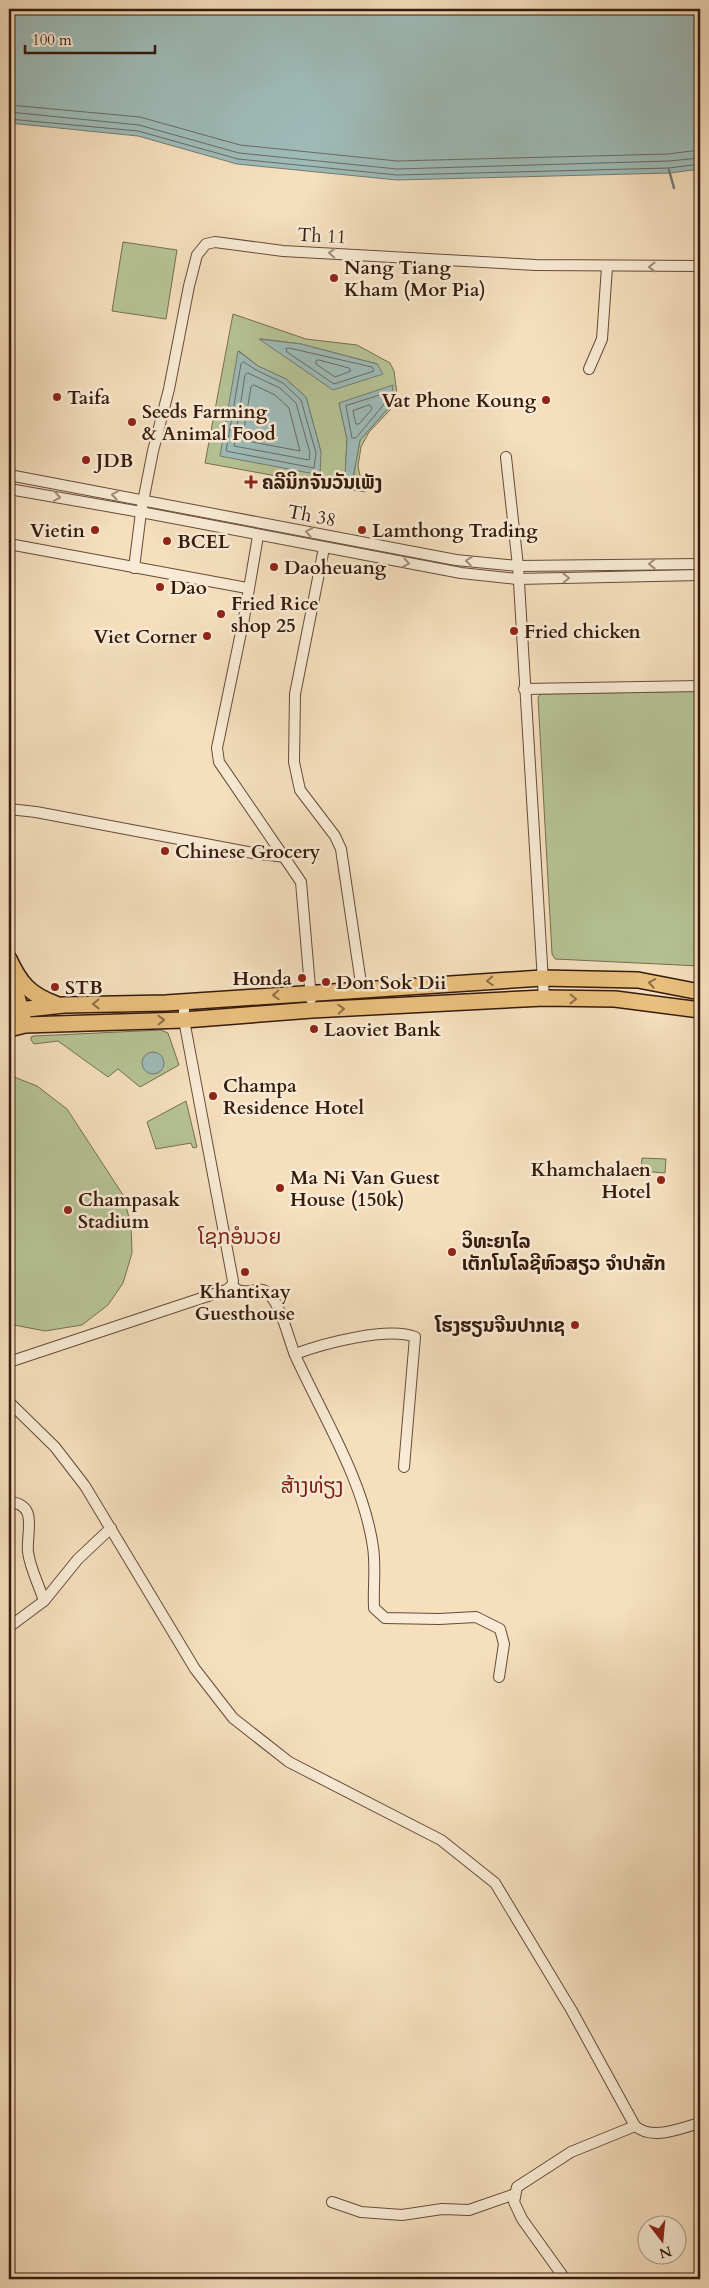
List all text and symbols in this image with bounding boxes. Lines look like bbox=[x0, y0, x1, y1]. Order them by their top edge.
scale bar bbox=[25, 22, 155, 54]
text: 100 m bbox=[32, 30, 72, 50]
street label: Th 11 bbox=[297, 222, 347, 250]
one-way arrow bbox=[328, 248, 336, 259]
place label: Nang Tiang Kham (Mor Pia) bbox=[344, 255, 486, 303]
one-way arrow bbox=[647, 262, 655, 272]
marker: Nang Tiang Kham (Mor Pia) bbox=[328, 272, 340, 284]
place label: Taifa bbox=[67, 385, 111, 411]
place label: Vat Phone Koung bbox=[381, 388, 537, 414]
marker: Taifa bbox=[51, 391, 63, 403]
marker: Vat Phone Koung bbox=[540, 394, 552, 406]
place label: Seeds Farming & Animal Food bbox=[142, 399, 276, 447]
marker: Seeds Farming & Animal Food bbox=[126, 416, 138, 428]
place label: JDB bbox=[93, 448, 133, 474]
marker: JDB bbox=[80, 454, 92, 466]
place label: ຄລີນິກຈັນວັນເພັງ bbox=[262, 470, 382, 496]
marker: ຄລີນິກຈັນວັນເພັງ bbox=[244, 475, 258, 489]
one-way arrow bbox=[111, 490, 120, 500]
one-way arrow bbox=[52, 492, 61, 502]
street label: Th 38 bbox=[285, 499, 338, 533]
place label: Vietin bbox=[30, 518, 86, 544]
place label: Lamthong Trading bbox=[372, 518, 538, 544]
marker: Vietin bbox=[89, 524, 101, 536]
marker: Lamthong Trading bbox=[356, 524, 368, 536]
one-way arrow bbox=[305, 527, 314, 538]
place label: BCEL bbox=[177, 529, 230, 555]
marker: BCEL bbox=[161, 535, 173, 547]
place label: Daoheuang bbox=[284, 555, 387, 581]
one-way arrow bbox=[465, 556, 473, 567]
one-way arrow bbox=[401, 557, 410, 567]
one-way arrow bbox=[647, 559, 655, 569]
marker: Daoheuang bbox=[268, 561, 280, 573]
one-way arrow bbox=[562, 573, 570, 583]
place label: Dao bbox=[170, 575, 207, 601]
marker: Dao bbox=[154, 581, 166, 593]
place label: Fried Rice shop 25 bbox=[231, 591, 319, 639]
marker: Fried Rice shop 25 bbox=[215, 608, 227, 620]
place label: Fried chicken bbox=[524, 619, 642, 645]
place label: Viet Corner bbox=[93, 624, 197, 650]
marker: Fried chicken bbox=[508, 625, 520, 637]
marker: Viet Corner bbox=[201, 630, 213, 642]
place label: Chinese Grocery bbox=[175, 839, 321, 865]
marker: Chinese Grocery bbox=[159, 845, 171, 857]
place label: Honda bbox=[233, 966, 293, 992]
place label: Don Sok Dii bbox=[336, 970, 446, 996]
marker: Honda bbox=[296, 972, 308, 984]
place label: STB bbox=[65, 975, 103, 1001]
marker: Don Sok Dii bbox=[320, 976, 332, 988]
one-way arrow bbox=[486, 976, 494, 987]
one-way arrow bbox=[648, 978, 657, 988]
marker: STB bbox=[49, 981, 61, 993]
one-way arrow bbox=[272, 990, 280, 1001]
one-way arrow bbox=[569, 993, 577, 1004]
one-way arrow bbox=[92, 999, 100, 1009]
one-way arrow bbox=[337, 1003, 345, 1014]
one-way arrow bbox=[157, 1015, 165, 1026]
place label: Laoviet Bank bbox=[324, 1017, 441, 1043]
marker: Laoviet Bank bbox=[308, 1023, 320, 1035]
place label: Champa Residence Hotel bbox=[223, 1073, 365, 1121]
marker: Champa Residence Hotel bbox=[207, 1090, 219, 1102]
place label: Khamchalaen Hotel bbox=[531, 1157, 652, 1205]
place label: Ma Ni Van Guest House (150k) bbox=[290, 1165, 440, 1213]
marker: Khamchalaen Hotel bbox=[655, 1174, 667, 1186]
marker: Ma Ni Van Guest House (150k) bbox=[274, 1182, 286, 1194]
place label: Champasak Stadium bbox=[78, 1187, 180, 1235]
marker: Champasak Stadium bbox=[62, 1204, 74, 1216]
district label: ໂຊກອໍນວຍ bbox=[198, 1223, 281, 1252]
place label: ວິທະຍາໄລ ເຕັກໂນໂລຊີຫົວສຽວ ຈຳປາສັກ bbox=[462, 1229, 666, 1277]
marker: ວິທະຍາໄລ ເຕັກໂນໂລຊີຫົວສຽວ ຈຳປາສັກ bbox=[446, 1246, 458, 1258]
marker: Khantixay Guesthouse bbox=[239, 1266, 251, 1278]
place label: Khantixay Guesthouse bbox=[195, 1279, 295, 1327]
place label: ໂຮງຮຽນຈີນປາກເຊ bbox=[434, 1313, 565, 1339]
marker: ໂຮງຮຽນຈີນປາກເຊ bbox=[569, 1319, 581, 1331]
district label: ສ້າງທ່ຽງ bbox=[281, 1472, 343, 1501]
north arrow bbox=[636, 2216, 686, 2266]
text: N bbox=[657, 2241, 674, 2263]

